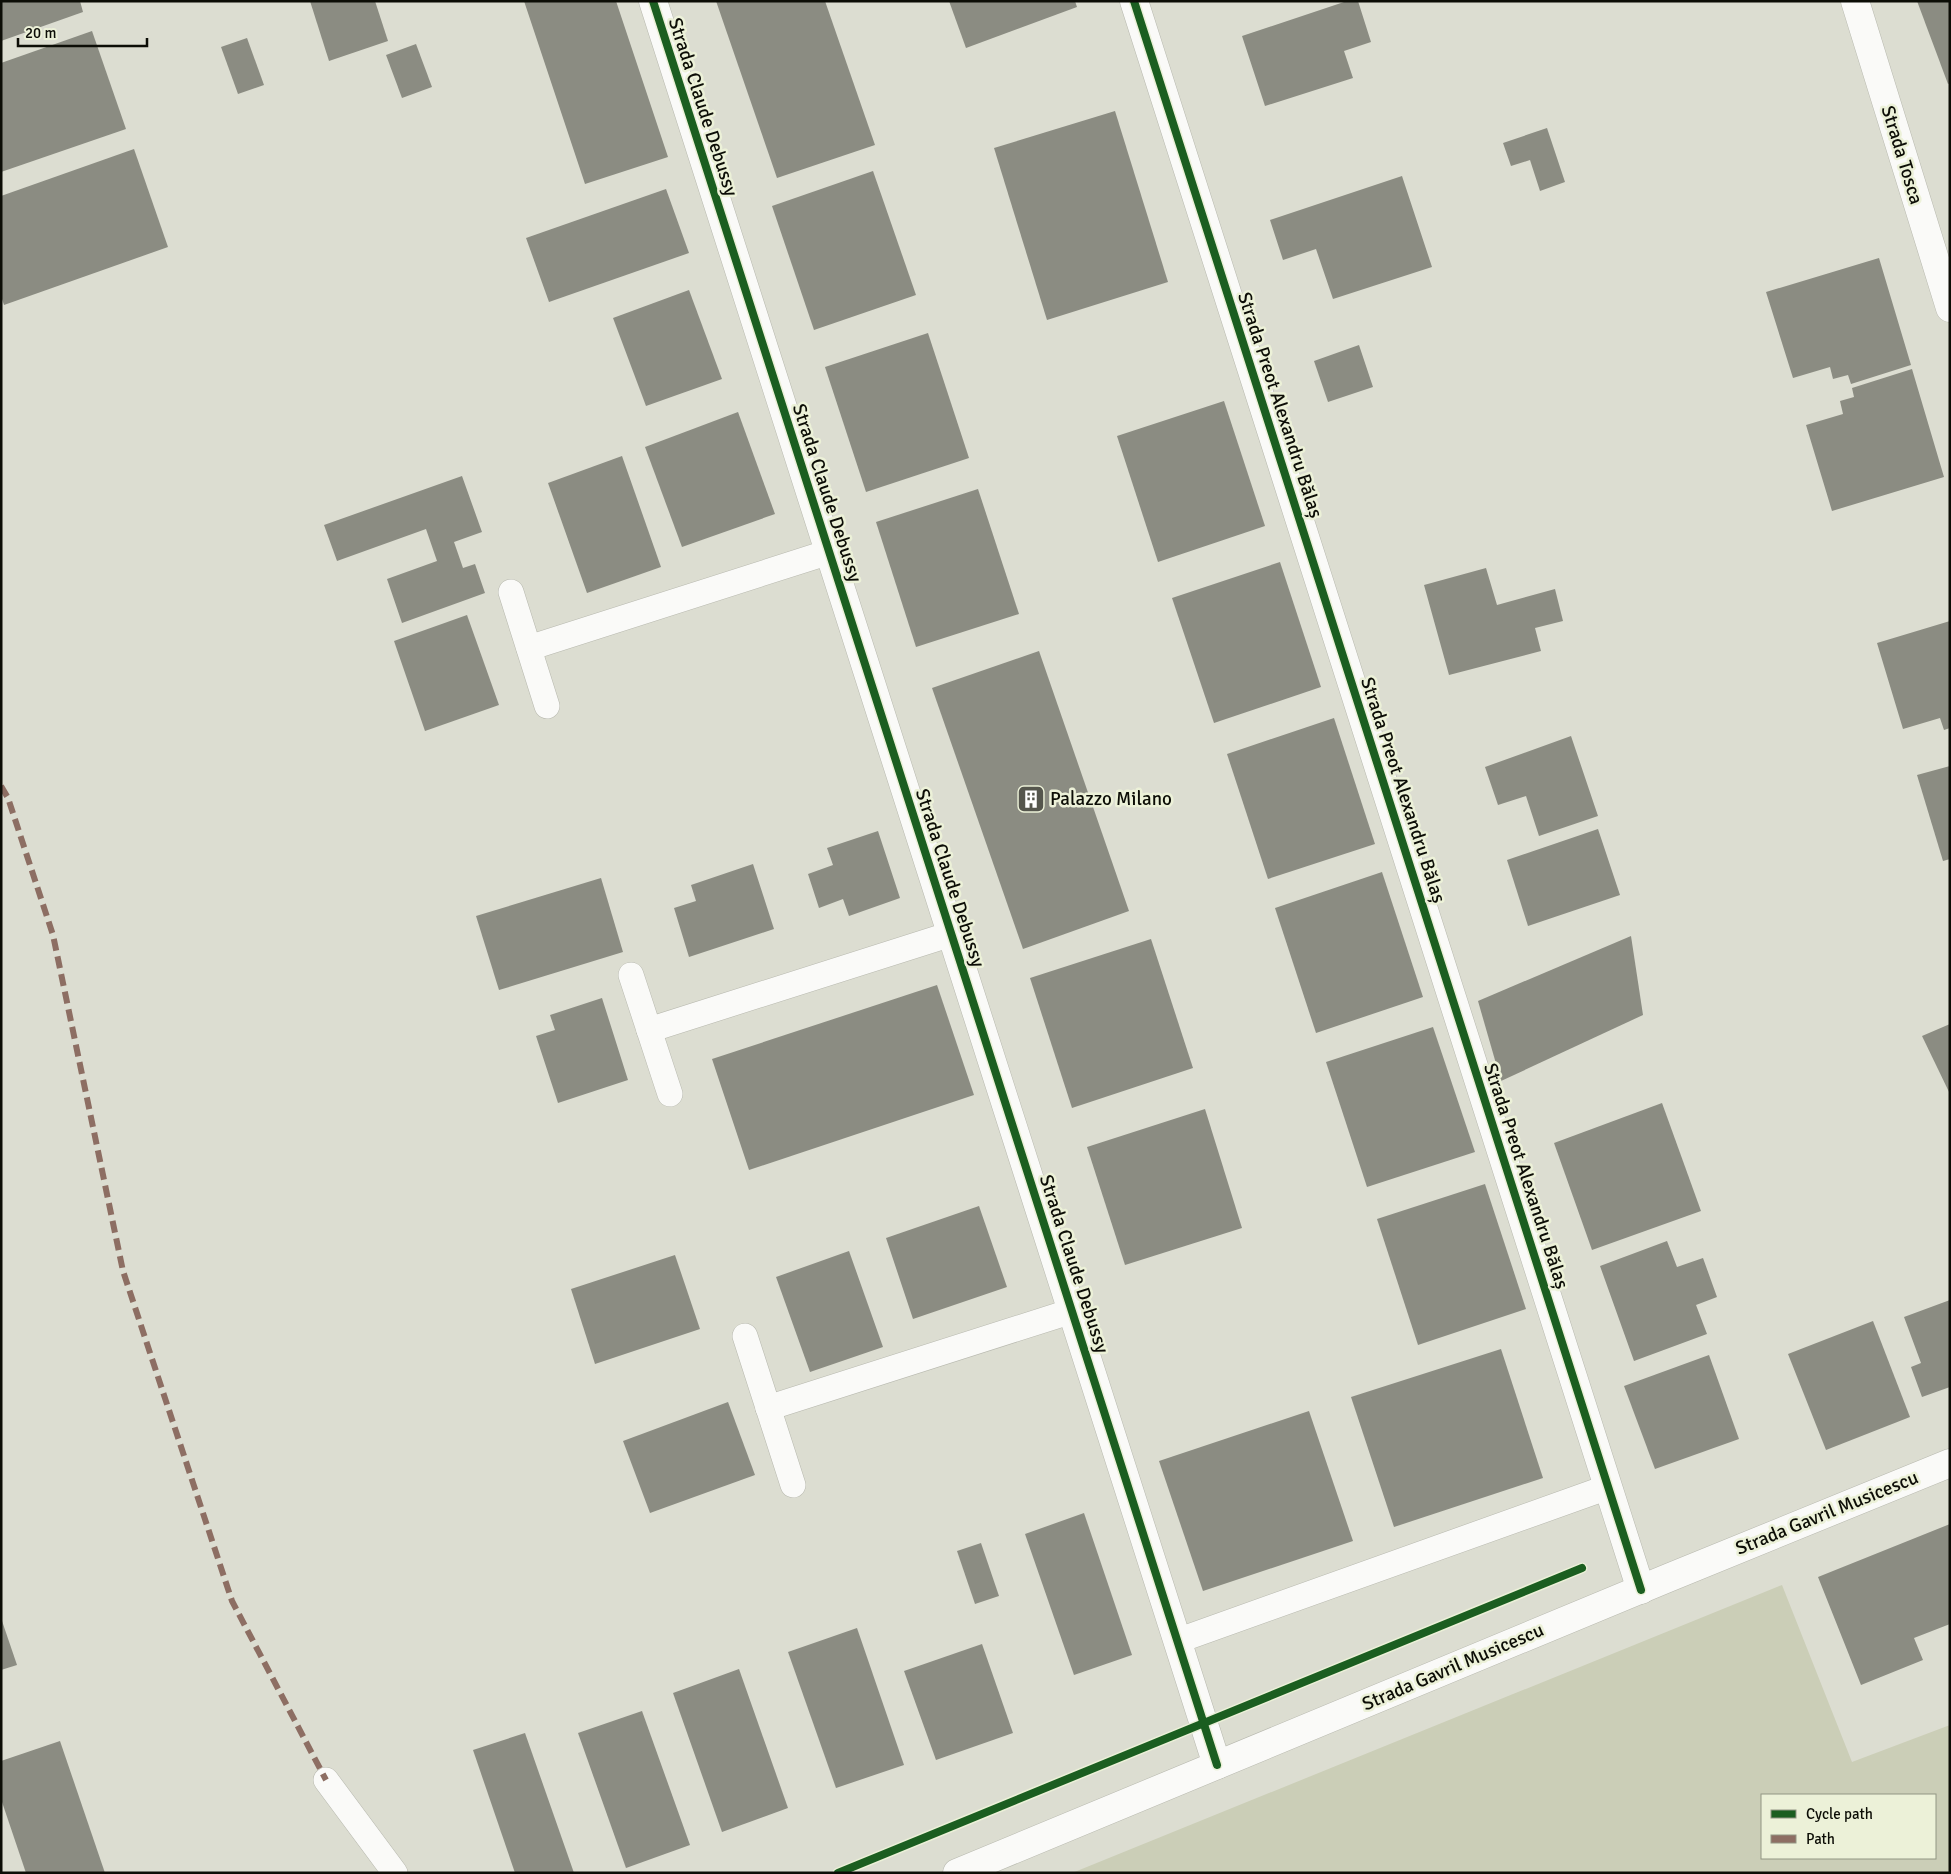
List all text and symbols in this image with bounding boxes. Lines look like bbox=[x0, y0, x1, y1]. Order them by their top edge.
scale bar bbox=[18, 15, 146, 47]
street label: Strada Claude Debussy bbox=[663, 15, 743, 199]
text: 20 m bbox=[25, 24, 56, 42]
street label: Strada Tosca bbox=[1876, 103, 1928, 207]
street label: Strada Preot Alexandru Bălaș bbox=[1232, 289, 1328, 521]
street label: Strada Claude Debussy bbox=[787, 401, 867, 585]
street label: Strada Preot Alexandru Bălaș bbox=[1355, 674, 1451, 906]
building icon: Palazzo Milano bbox=[1016, 784, 1046, 814]
street label: Strada Claude Debussy bbox=[910, 786, 990, 970]
place label: Palazzo Milano bbox=[1050, 787, 1172, 811]
street label: Strada Preot Alexandru Bălaș bbox=[1478, 1060, 1574, 1292]
street label: Strada Claude Debussy bbox=[1034, 1172, 1114, 1356]
street label: Strada Gavril Musicescu bbox=[1732, 1465, 1922, 1561]
street label: Strada Gavril Musicescu bbox=[1358, 1618, 1548, 1716]
legend bbox=[1761, 1794, 1936, 1859]
text: Cycle path bbox=[1806, 1805, 1873, 1823]
text: Path bbox=[1806, 1830, 1835, 1848]

